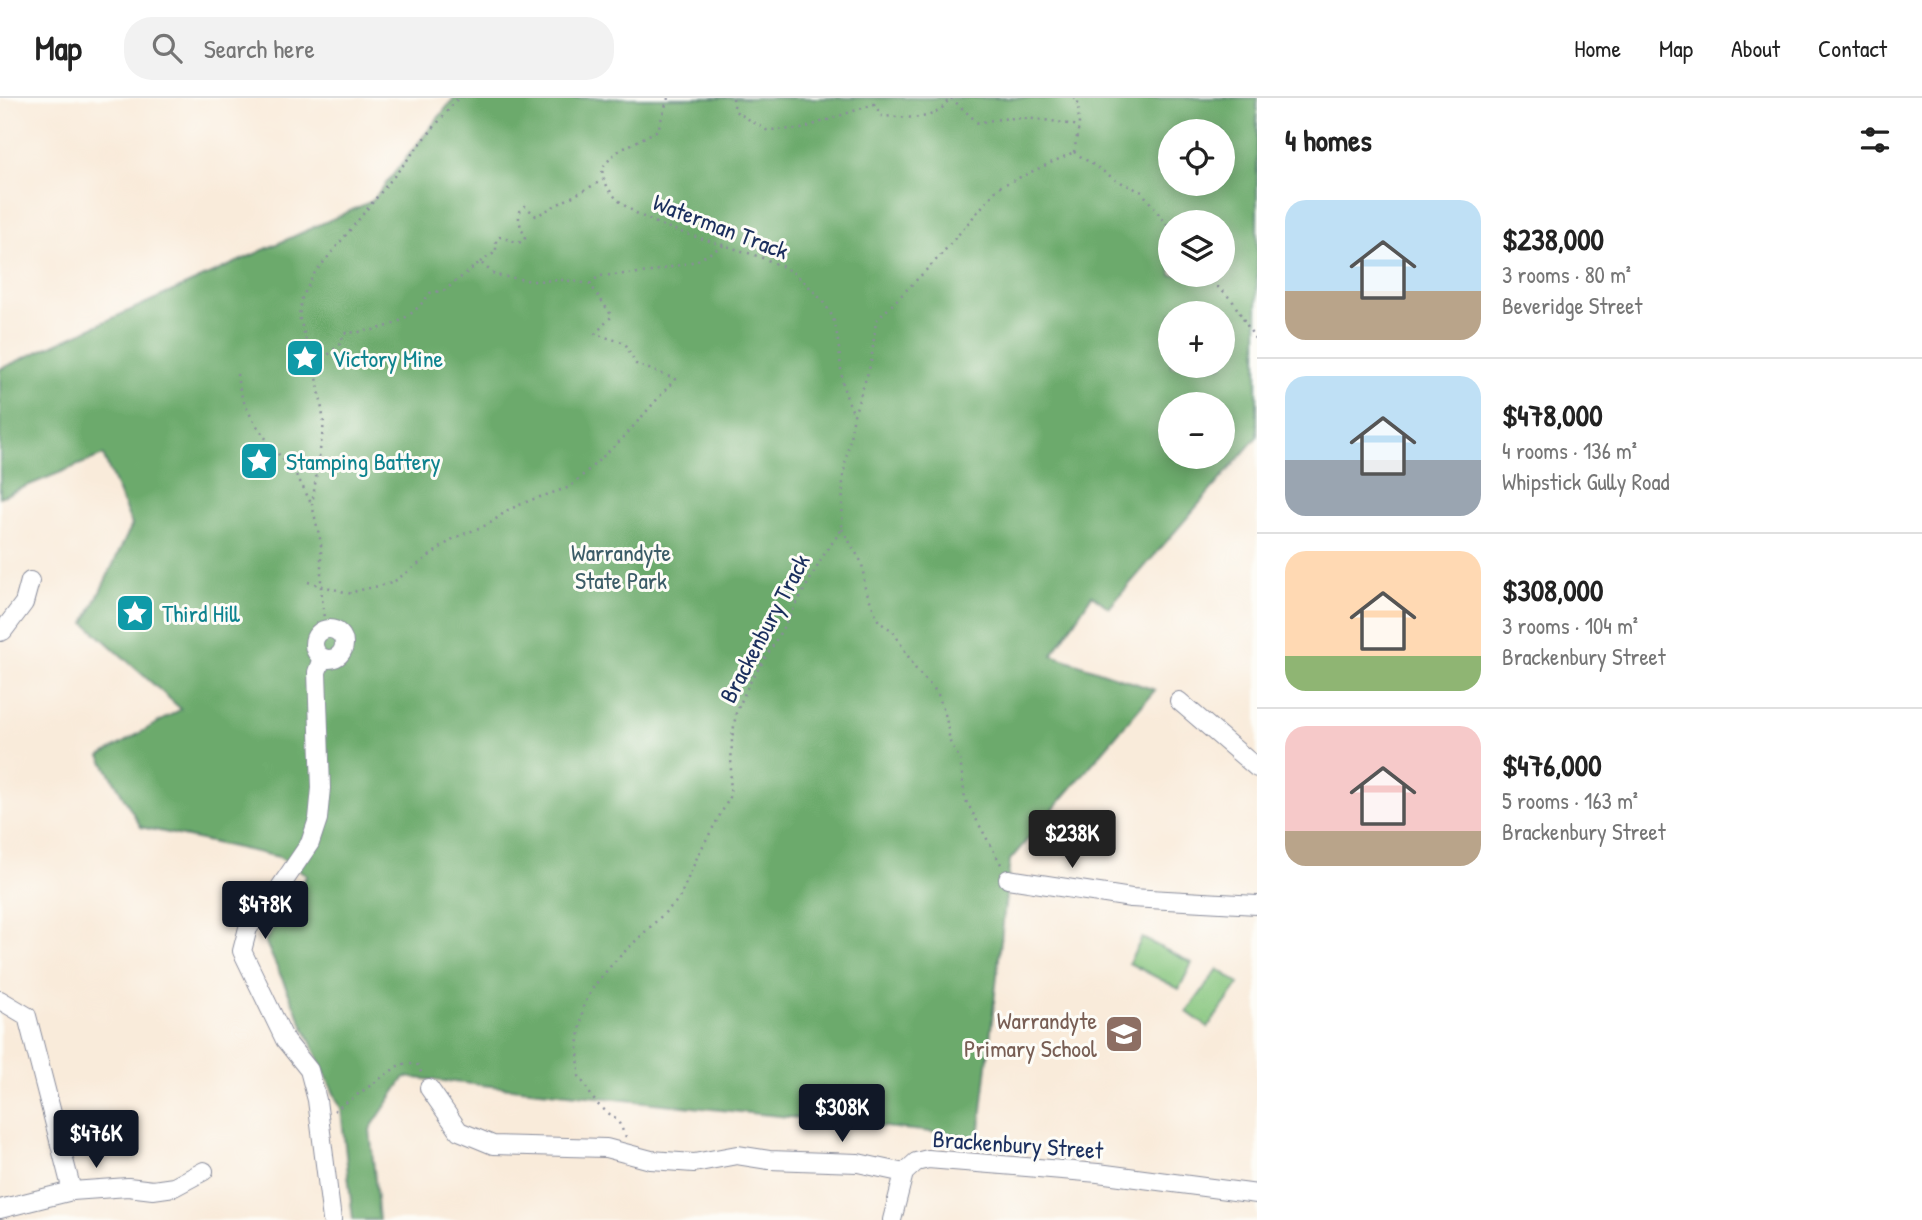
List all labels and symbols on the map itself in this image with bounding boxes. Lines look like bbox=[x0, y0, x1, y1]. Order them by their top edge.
street label: Waterman Track bbox=[649, 186, 793, 266]
place icon: Victory Mine bbox=[284, 337, 326, 379]
place label: Victory Mine bbox=[332, 342, 444, 374]
place icon: Stamping Battery bbox=[238, 440, 280, 482]
place label: Stamping Battery bbox=[286, 445, 441, 477]
park label: Warrandyte State Park bbox=[571, 536, 672, 596]
street label: Brackenbury Track bbox=[711, 548, 817, 708]
place icon: Third Hill bbox=[114, 592, 156, 634]
place label: Third Hill bbox=[162, 597, 240, 629]
pin: $238K bbox=[1023, 810, 1121, 870]
pin: $478K bbox=[216, 882, 314, 941]
place label: Warrandyte Primary School bbox=[964, 1004, 1098, 1064]
school or university icon: Warrandyte Primary School bbox=[1103, 1013, 1145, 1055]
pin: $308K bbox=[793, 1084, 891, 1144]
pin: $476K bbox=[47, 1110, 145, 1170]
street label: Brackenbury Street bbox=[932, 1122, 1105, 1166]

